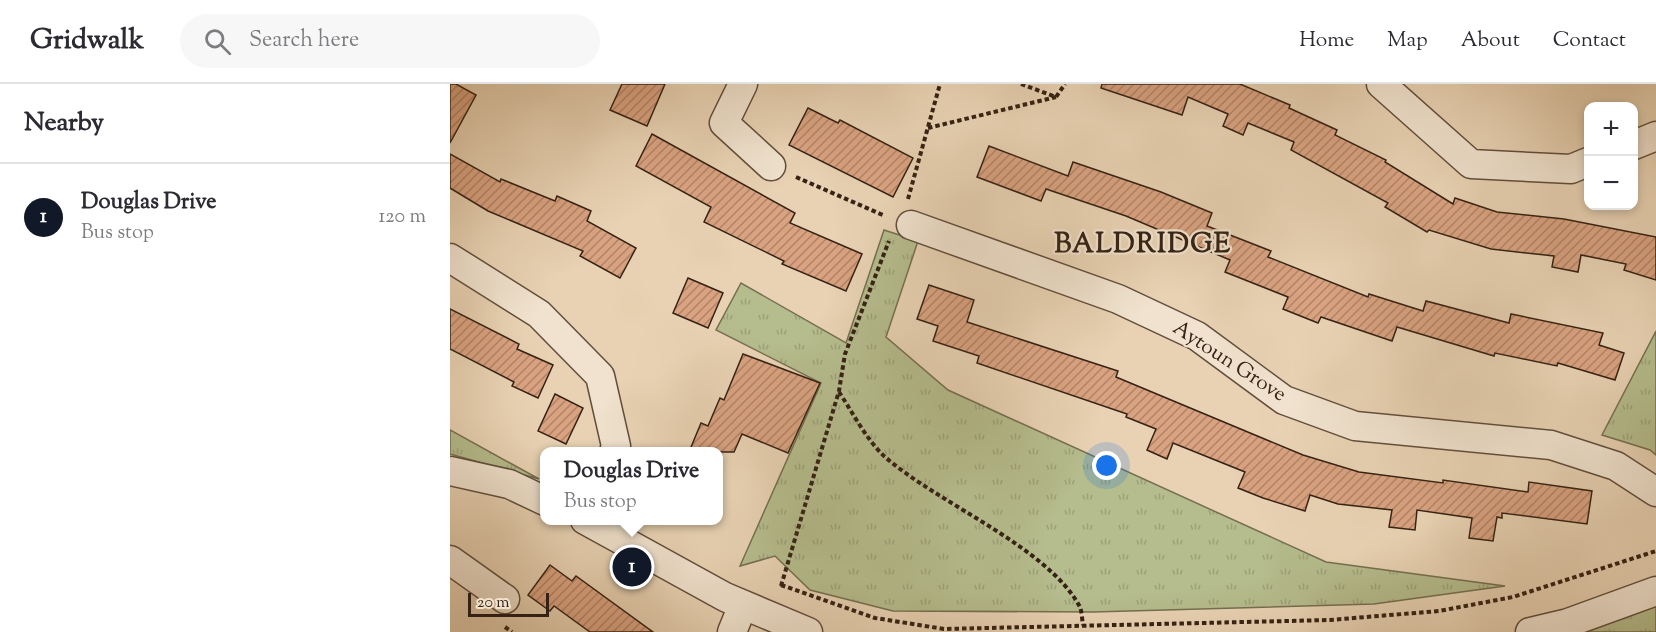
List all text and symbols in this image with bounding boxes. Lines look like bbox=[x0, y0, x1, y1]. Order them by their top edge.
search box bbox=[180, 14, 600, 68]
text: Gridwalk bbox=[30, 21, 144, 61]
icon: search bbox=[201, 25, 234, 58]
text: Search here bbox=[249, 25, 359, 57]
text: Home bbox=[1299, 26, 1354, 56]
text: Map bbox=[1387, 26, 1428, 56]
text: About bbox=[1461, 26, 1520, 56]
text: Contact bbox=[1553, 26, 1626, 56]
map controls bbox=[1584, 102, 1638, 210]
button: + bbox=[1584, 102, 1638, 156]
text: Nearby bbox=[24, 105, 104, 142]
button: − bbox=[1584, 156, 1638, 210]
text: Douglas Drive bbox=[81, 187, 216, 219]
text: 1 bbox=[40, 203, 47, 232]
text: 120 m bbox=[378, 203, 426, 232]
text: Bus stop bbox=[81, 219, 154, 248]
district label: BALDRIDGE bbox=[1054, 226, 1232, 265]
street label: Aytoun Grove bbox=[1166, 314, 1292, 410]
popup bbox=[540, 447, 723, 525]
your location bbox=[1092, 451, 1121, 480]
text: Douglas Drive bbox=[564, 456, 699, 488]
text: Bus stop bbox=[564, 488, 637, 517]
pin: 1 bbox=[612, 544, 651, 590]
scale bar bbox=[468, 590, 549, 618]
text: 20 m bbox=[477, 592, 510, 615]

